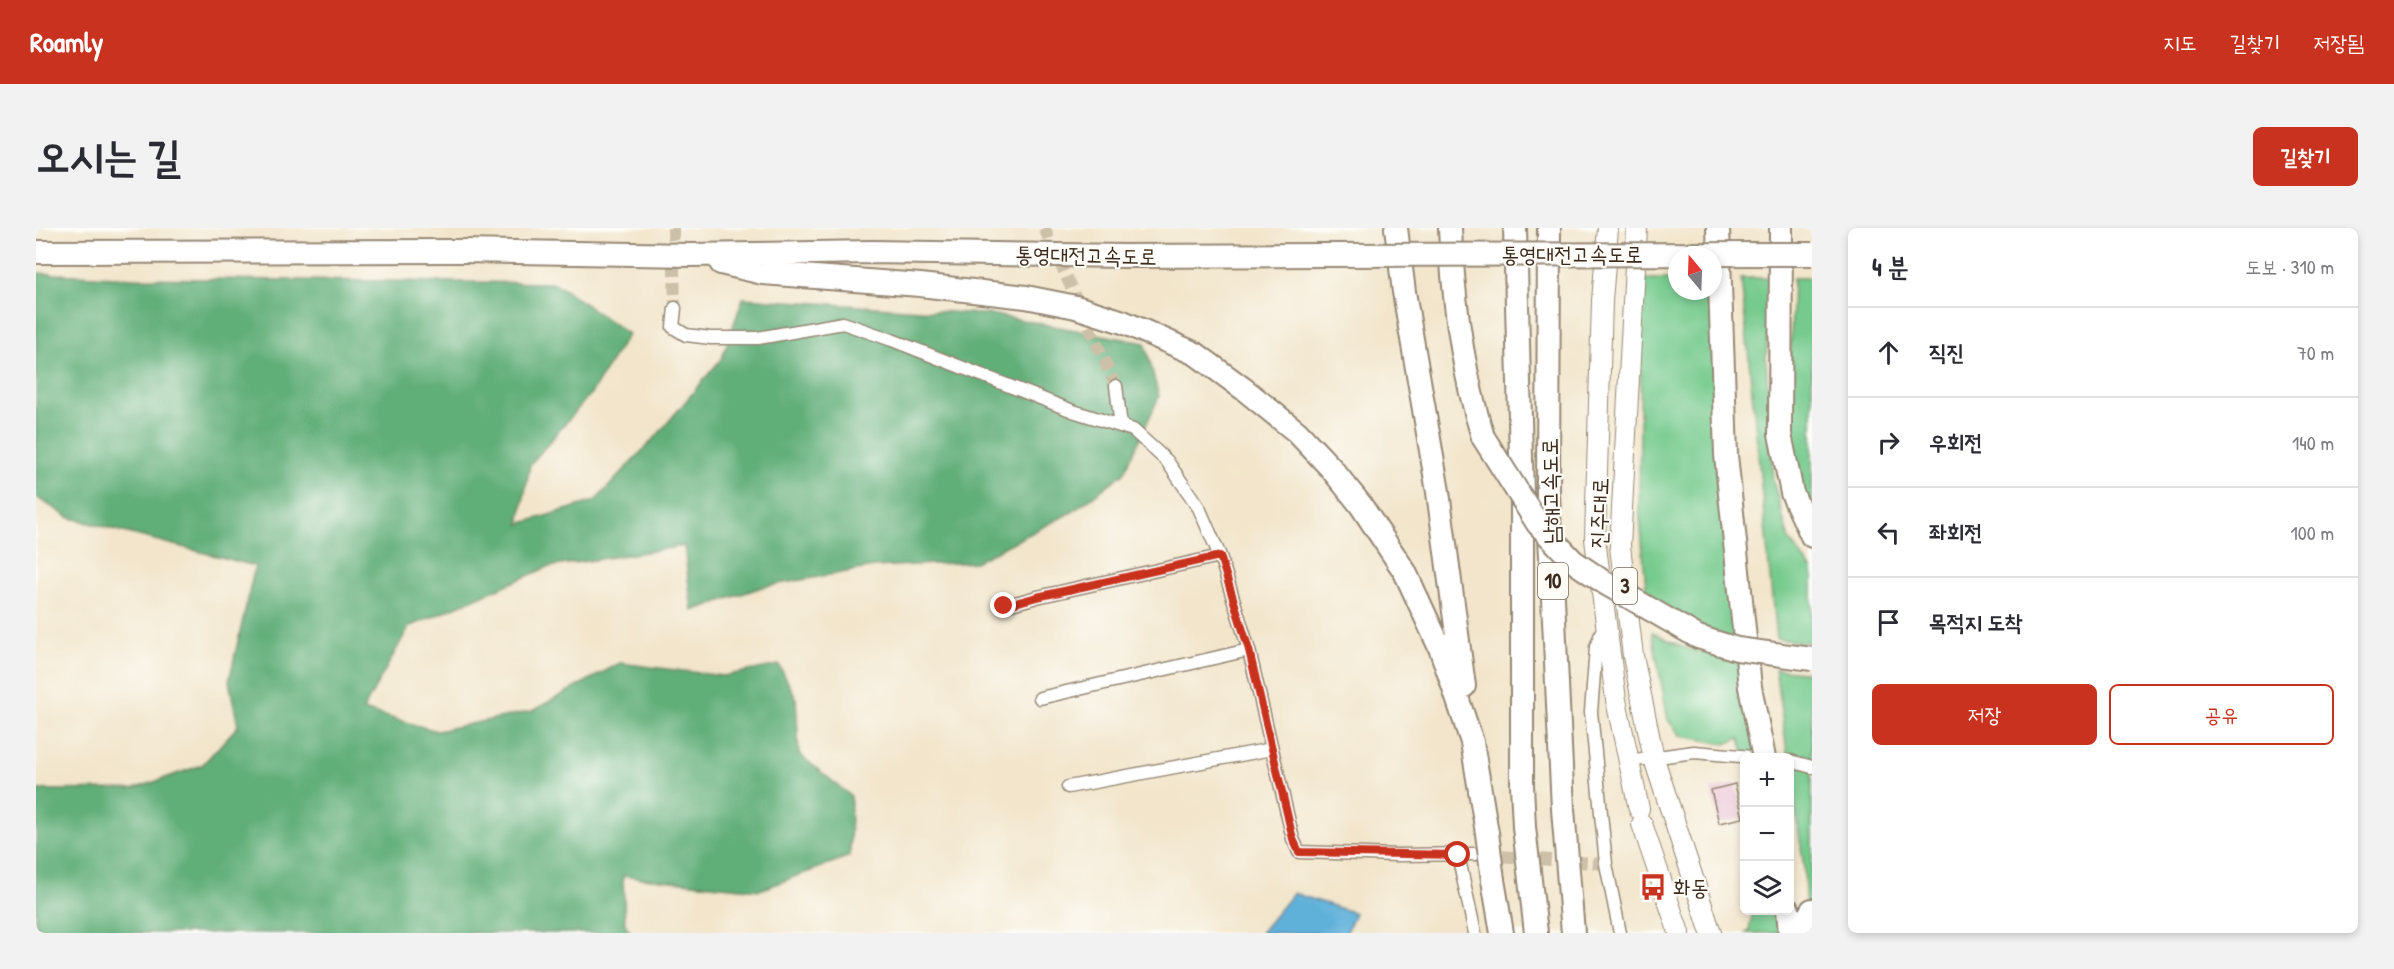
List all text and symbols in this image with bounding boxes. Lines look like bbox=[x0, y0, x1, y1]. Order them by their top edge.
text: Roamly bbox=[30, 23, 103, 61]
text: 지도 bbox=[2163, 28, 2197, 57]
text: 길찾기 bbox=[2230, 28, 2280, 57]
text: 저장됨 bbox=[2313, 28, 2364, 57]
text: 오시는 길 bbox=[36, 127, 181, 184]
button: 길찾기 bbox=[2253, 127, 2358, 186]
street label: 통영대전고속도로 bbox=[1015, 239, 1157, 271]
street label: 통영대전고속도로 bbox=[1501, 239, 1643, 269]
north arrow bbox=[1668, 246, 1722, 300]
text: 4 분 bbox=[1872, 249, 1909, 284]
text: 도보 · 310 m bbox=[2245, 253, 2334, 280]
icon: ahead bbox=[1872, 336, 1905, 369]
text: 직진 bbox=[1929, 337, 1964, 367]
text: 70 m bbox=[2297, 339, 2334, 366]
icon: right bbox=[1872, 426, 1905, 459]
text: 우회전 bbox=[1929, 427, 1982, 457]
text: 140 m bbox=[2292, 429, 2334, 456]
street label: 남해고속도로 bbox=[1534, 438, 1566, 544]
street label: 진주대로 bbox=[1583, 477, 1615, 549]
icon: left bbox=[1872, 516, 1905, 549]
text: 좌회전 bbox=[1929, 517, 1982, 547]
text: 100 m bbox=[2291, 519, 2334, 546]
road number: 10 bbox=[1538, 563, 1568, 599]
road number: 3 bbox=[1613, 568, 1637, 604]
route end bbox=[990, 592, 1016, 618]
icon: arrive bbox=[1872, 606, 1905, 639]
text: 목적지 도착 bbox=[1929, 607, 2023, 637]
button: 저장 bbox=[1872, 684, 2097, 745]
button: 공유 bbox=[2109, 684, 2334, 745]
map controls bbox=[1740, 753, 1794, 915]
button: + bbox=[1740, 753, 1794, 807]
button: − bbox=[1740, 807, 1794, 861]
route start bbox=[1444, 841, 1470, 867]
button: layers bbox=[1740, 861, 1794, 915]
bus stop icon: 화동 bbox=[1638, 872, 1668, 902]
place label: 화동 bbox=[1673, 872, 1708, 902]

